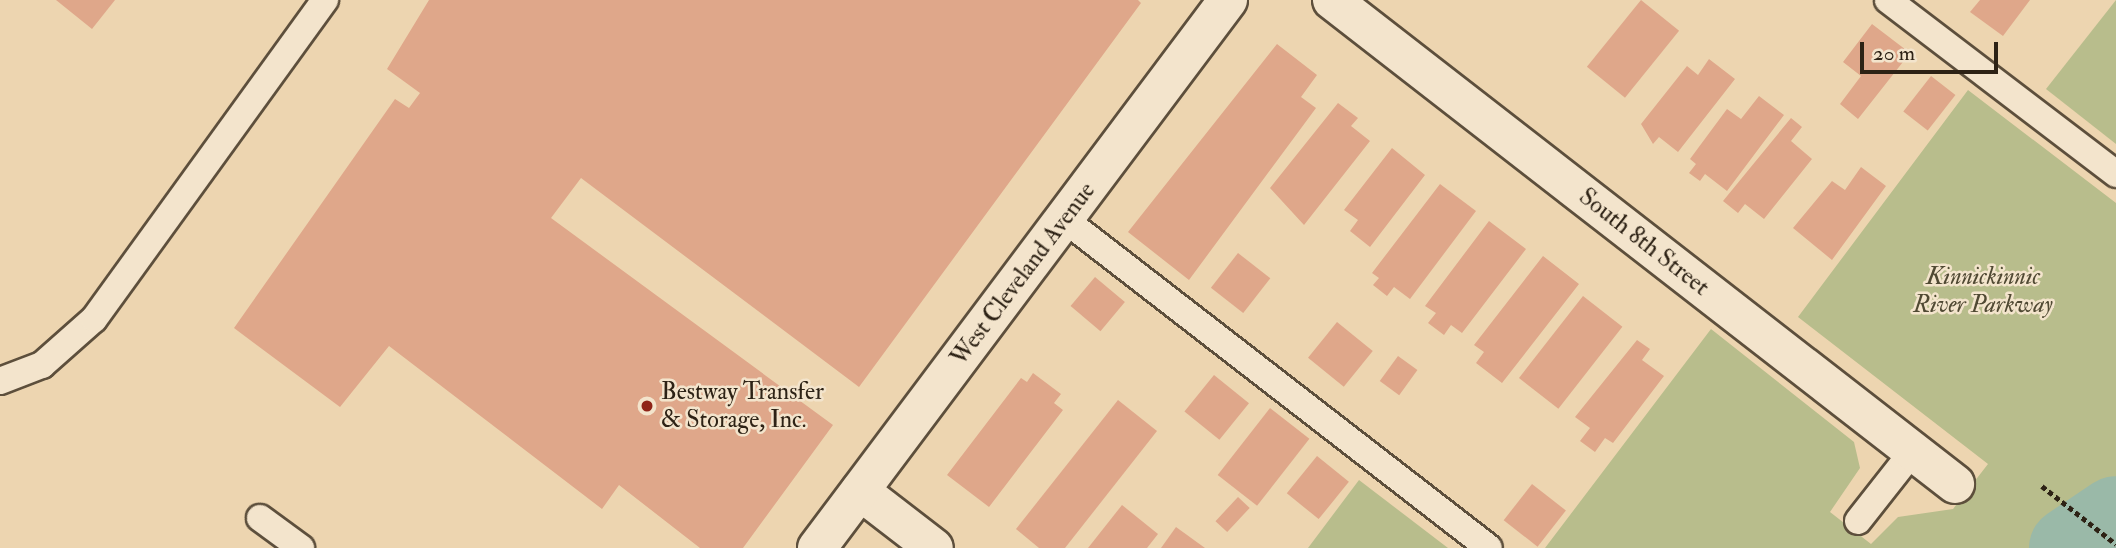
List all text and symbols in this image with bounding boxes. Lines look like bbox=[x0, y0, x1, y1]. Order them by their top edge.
scale bar bbox=[1864, 28, 2002, 72]
text: 20 m bbox=[1873, 40, 1915, 67]
street label: West Cleveland Avenue bbox=[945, 177, 1101, 371]
street label: South 8th Street bbox=[1573, 182, 1715, 302]
park label: Kinnickinnic River Parkway bbox=[1913, 263, 2053, 319]
place label: Bestway Transfer & Storage, Inc. bbox=[661, 378, 824, 434]
marker: Bestway Transfer & Storage, Inc. bbox=[639, 398, 655, 414]

